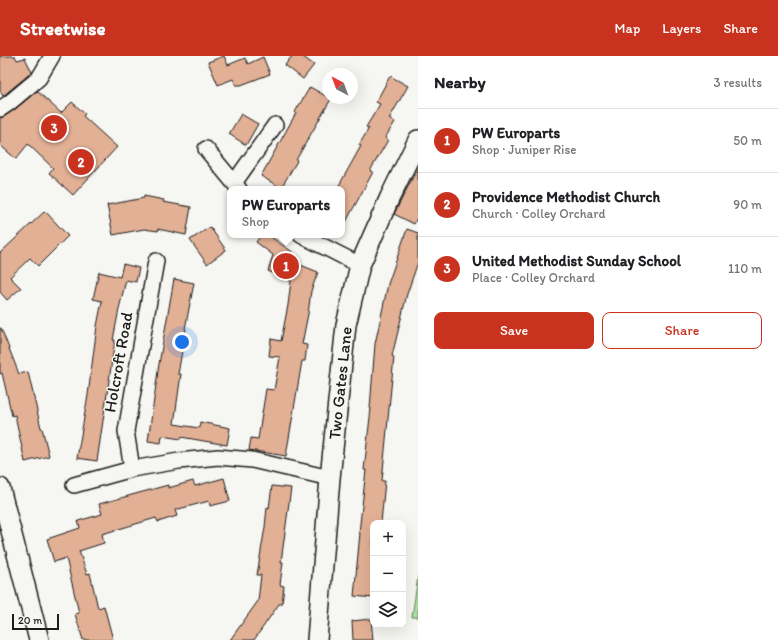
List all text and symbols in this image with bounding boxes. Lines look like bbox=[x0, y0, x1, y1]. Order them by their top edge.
text: Streetwise bbox=[20, 17, 106, 40]
text: Map bbox=[615, 20, 640, 37]
text: Layers bbox=[662, 20, 701, 37]
text: Share bbox=[723, 20, 758, 37]
north arrow bbox=[322, 68, 358, 104]
text: Nearby bbox=[434, 72, 486, 92]
text: 3 results bbox=[713, 75, 762, 90]
pin: 3 bbox=[41, 113, 67, 143]
text: PW Europarts bbox=[472, 124, 560, 142]
text: 1 bbox=[444, 133, 450, 148]
text: 50 m bbox=[733, 133, 762, 148]
text: Shop · Juniper Rise bbox=[472, 142, 576, 157]
pin: 2 bbox=[68, 147, 94, 177]
popup bbox=[227, 186, 345, 238]
text: Providence Methodist Church bbox=[472, 188, 660, 206]
text: PW Europarts bbox=[242, 196, 330, 214]
text: 2 bbox=[444, 197, 450, 212]
text: 90 m bbox=[733, 197, 762, 212]
text: Church · Colley Orchard bbox=[472, 206, 605, 221]
text: Shop bbox=[242, 214, 269, 229]
pin: 1 bbox=[273, 251, 299, 281]
text: United Methodist Sunday School bbox=[472, 252, 681, 270]
text: 3 bbox=[443, 261, 451, 276]
text: 110 m bbox=[728, 261, 762, 276]
text: Place · Colley Orchard bbox=[472, 270, 595, 285]
street label: Holcroft Road bbox=[99, 310, 137, 414]
button: Save bbox=[434, 312, 594, 349]
button: Share bbox=[602, 312, 762, 349]
street label: Two Gates Lane bbox=[324, 326, 356, 440]
your location bbox=[172, 332, 192, 352]
map controls bbox=[370, 520, 406, 628]
button: + bbox=[370, 520, 406, 556]
button: − bbox=[370, 556, 406, 592]
button: layers bbox=[370, 592, 406, 628]
scale bar bbox=[12, 612, 59, 631]
text: 20 m bbox=[18, 614, 42, 627]

